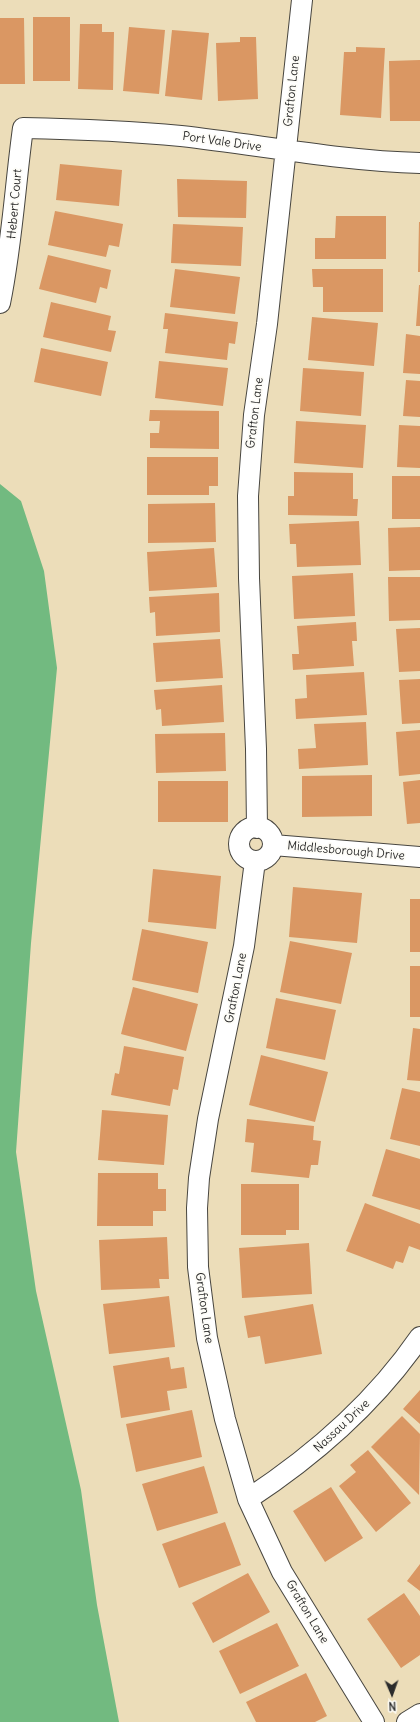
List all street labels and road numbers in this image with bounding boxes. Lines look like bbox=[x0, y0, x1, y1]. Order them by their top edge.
street label: Grafton Lane bbox=[281, 55, 303, 127]
street label: Port Vale Drive bbox=[182, 129, 262, 155]
street label: Hebert Court bbox=[5, 168, 25, 240]
street label: Grafton Lane bbox=[243, 377, 267, 449]
street label: Middlesborough Drive bbox=[287, 839, 405, 863]
street label: Grafton Lane bbox=[222, 952, 250, 1024]
street label: Grafton Lane bbox=[192, 1272, 216, 1344]
street label: Nassau Drive bbox=[311, 1397, 373, 1455]
street label: Grafton Lane bbox=[282, 1578, 332, 1646]

